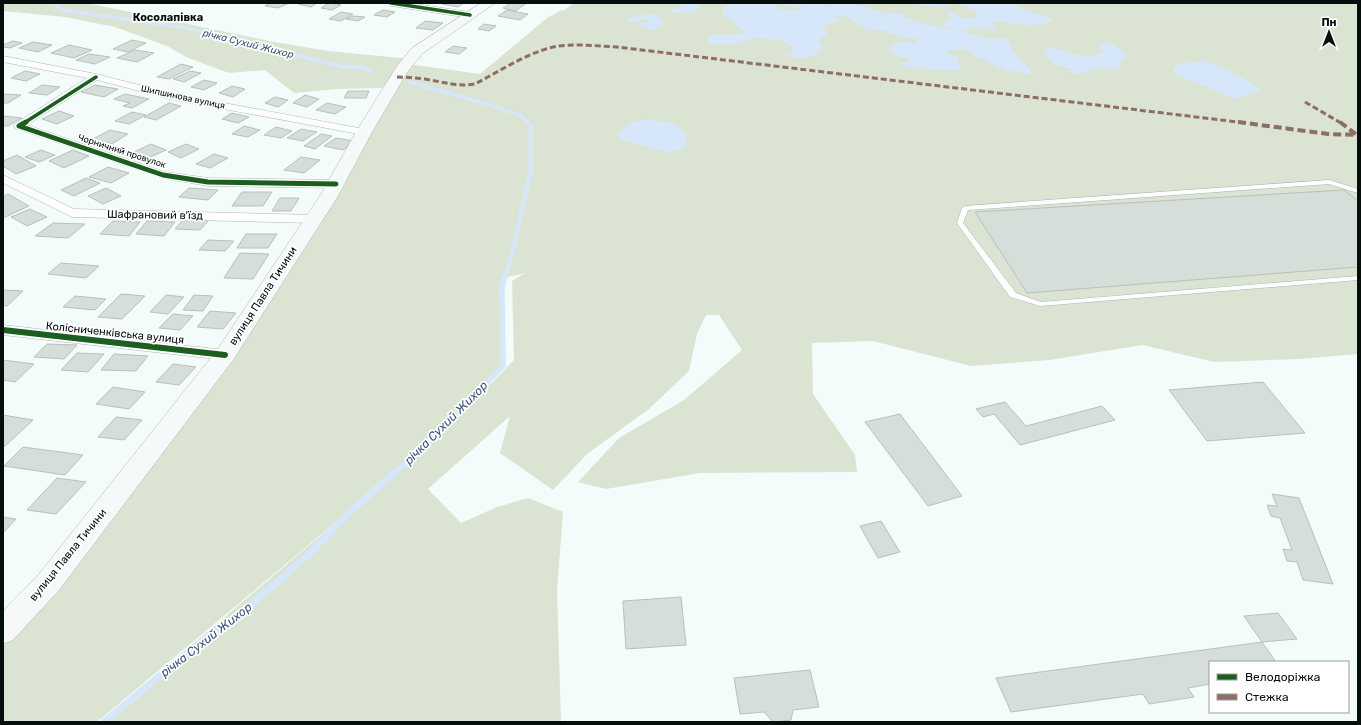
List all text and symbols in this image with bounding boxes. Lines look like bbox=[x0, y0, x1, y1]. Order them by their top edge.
district label: Косолапівка bbox=[133, 11, 203, 24]
north arrow bbox=[1309, 12, 1349, 52]
text: Пн bbox=[1321, 16, 1337, 29]
water label: річка Сухий Жихор bbox=[201, 27, 295, 61]
street label: Шипшинова вулиця bbox=[140, 83, 226, 111]
street label: Чорничний провулок bbox=[77, 132, 167, 170]
street label: Шафрановий в'їзд bbox=[107, 208, 203, 222]
street label: вулиця Павла Тичини bbox=[226, 244, 300, 348]
street label: Колісниченківська вулиця bbox=[45, 319, 185, 347]
water label: річка Сухий Жихор bbox=[401, 378, 491, 468]
street label: вулиця Павла Тичини bbox=[27, 506, 109, 604]
water label: річка Сухий Жихор bbox=[158, 600, 254, 680]
legend bbox=[1209, 661, 1349, 713]
text: Велодоріжка bbox=[1245, 670, 1320, 684]
text: Стежка bbox=[1245, 690, 1289, 704]

